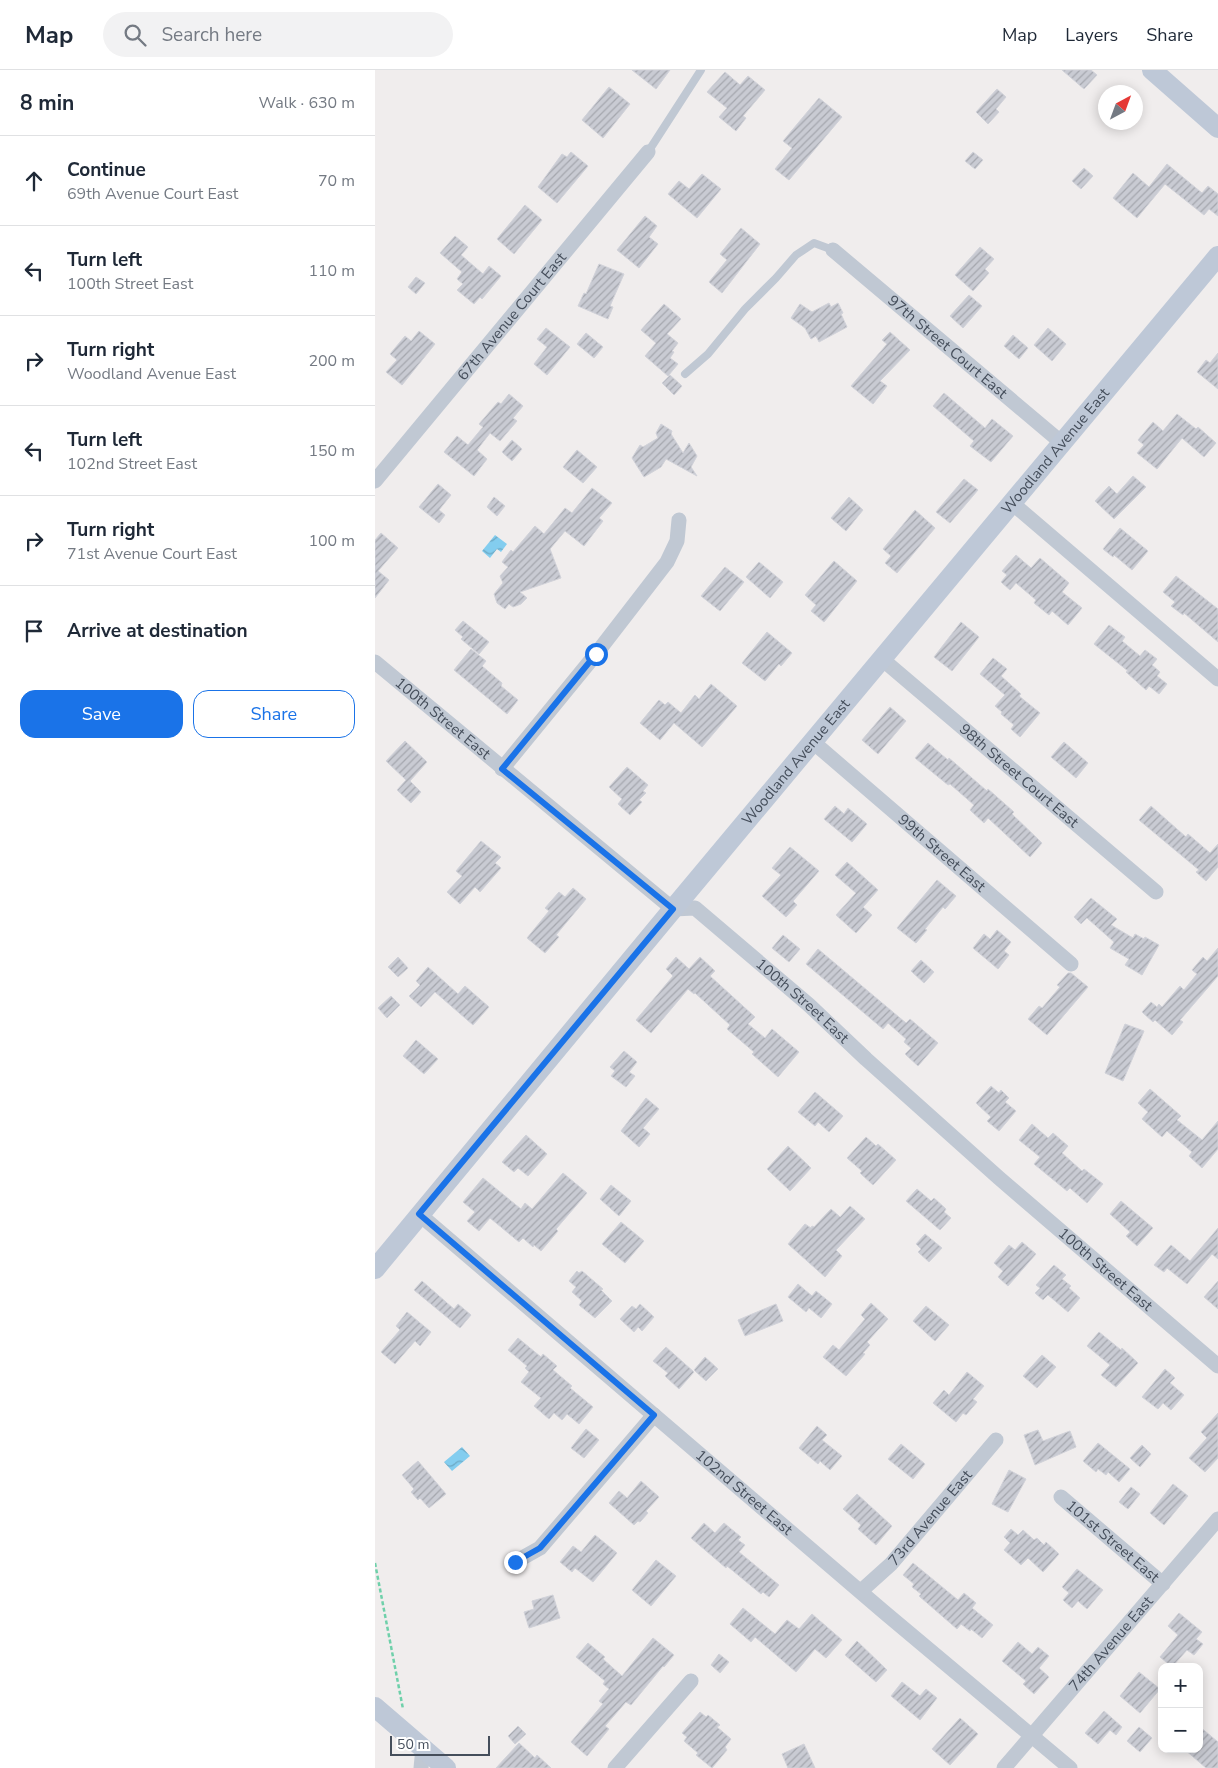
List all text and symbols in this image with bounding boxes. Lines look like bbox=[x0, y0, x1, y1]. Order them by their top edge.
search box bbox=[103, 12, 453, 57]
text: Map bbox=[25, 19, 73, 51]
icon: search bbox=[121, 21, 149, 49]
text: Search here bbox=[161, 22, 262, 48]
text: Map bbox=[1002, 23, 1037, 47]
text: Layers bbox=[1065, 23, 1118, 47]
text: Share bbox=[1146, 23, 1193, 47]
north arrow bbox=[1098, 85, 1143, 130]
text: 8 min bbox=[20, 89, 74, 117]
text: Walk · 630 m bbox=[259, 92, 355, 114]
text: Continue bbox=[67, 157, 146, 183]
icon: ahead bbox=[20, 167, 48, 195]
text: 70 m bbox=[318, 170, 355, 192]
text: 69th Avenue Court East bbox=[67, 183, 238, 205]
text: Turn left bbox=[67, 247, 142, 273]
street label: 67th Avenue Court East bbox=[453, 247, 571, 385]
icon: left bbox=[20, 257, 48, 285]
text: 110 m bbox=[308, 260, 355, 282]
text: 100th Street East bbox=[67, 273, 193, 295]
street label: 97th Street Court East bbox=[884, 290, 1012, 403]
text: Turn right bbox=[67, 337, 154, 363]
icon: right bbox=[20, 347, 48, 375]
text: 200 m bbox=[308, 350, 355, 372]
text: Woodland Avenue East bbox=[67, 363, 236, 385]
street label: Woodland Avenue East bbox=[997, 383, 1114, 518]
text: Turn left bbox=[67, 427, 142, 453]
icon: left bbox=[20, 437, 48, 465]
text: 150 m bbox=[308, 440, 355, 462]
text: 102nd Street East bbox=[67, 453, 197, 475]
text: Turn right bbox=[67, 517, 154, 543]
icon: right bbox=[20, 527, 48, 555]
text: 100 m bbox=[308, 530, 355, 552]
text: 71st Avenue Court East bbox=[67, 543, 237, 565]
icon: arrive bbox=[20, 617, 48, 645]
text: Arrive at destination bbox=[67, 618, 248, 644]
route start bbox=[585, 643, 608, 666]
street label: 100th Street East bbox=[391, 673, 495, 764]
button: Save bbox=[20, 690, 183, 738]
button: Share bbox=[193, 690, 355, 738]
street label: Woodland Avenue East bbox=[737, 694, 855, 829]
street label: 98th Street Court East bbox=[955, 719, 1084, 833]
street label: 99th Street East bbox=[894, 810, 990, 897]
street label: 100th Street East bbox=[751, 954, 854, 1048]
street label: 100th Street East bbox=[1054, 1223, 1157, 1316]
street label: 102nd Street East bbox=[691, 1445, 798, 1540]
street label: 73rd Avenue East bbox=[884, 1465, 977, 1570]
street label: 101st Street East bbox=[1062, 1496, 1164, 1587]
route end bbox=[504, 1551, 527, 1574]
street label: 74th Avenue East bbox=[1064, 1591, 1158, 1696]
map controls bbox=[1158, 1663, 1203, 1753]
button: + bbox=[1158, 1663, 1203, 1708]
button: − bbox=[1158, 1708, 1203, 1753]
scale bar bbox=[390, 1733, 490, 1756]
text: 50 m bbox=[397, 1735, 429, 1754]

